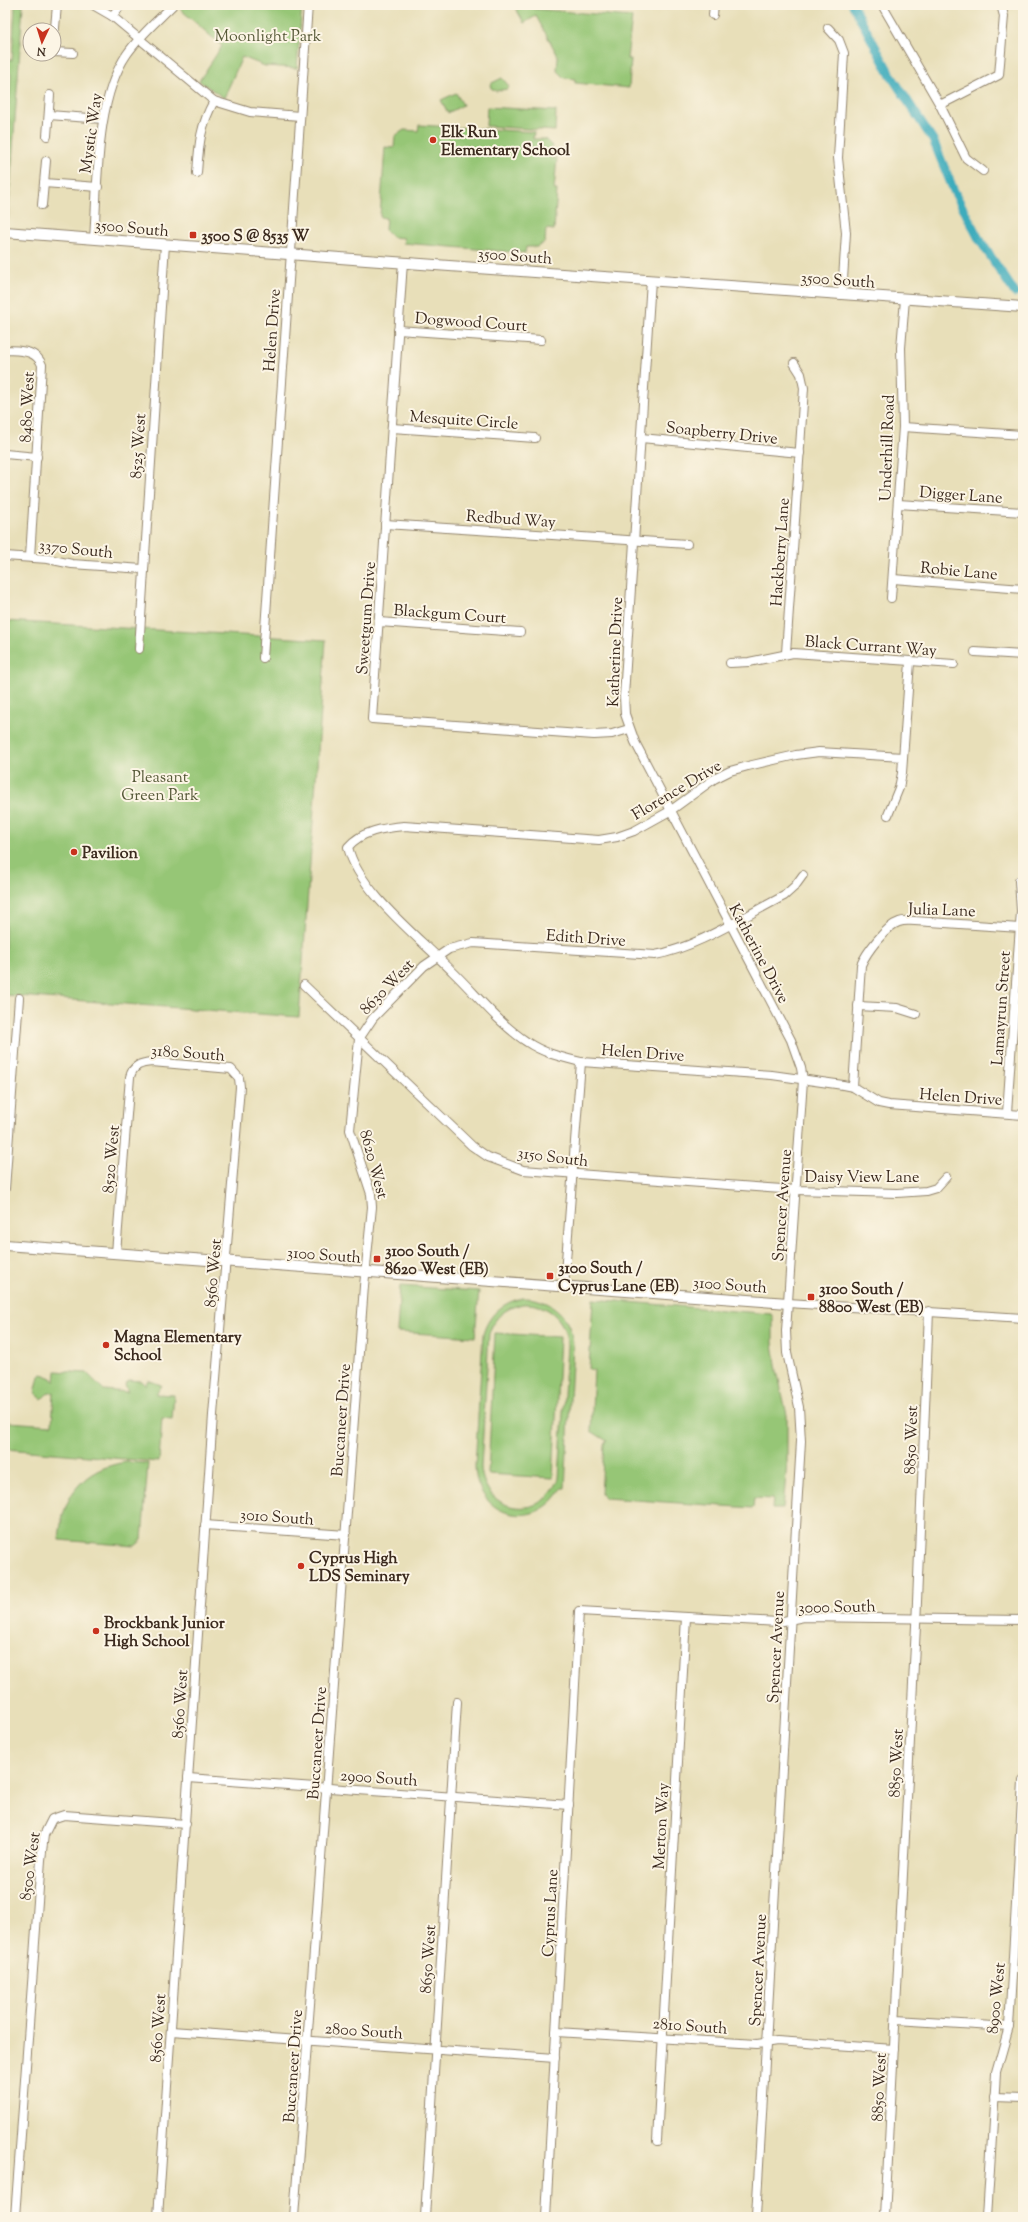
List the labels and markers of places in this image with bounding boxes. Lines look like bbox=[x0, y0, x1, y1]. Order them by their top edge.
place label: Elk Run Elementary School bbox=[441, 122, 571, 163]
marker: Elk Run Elementary School bbox=[428, 135, 438, 145]
place label: 3500 S @ 8535 W bbox=[201, 226, 310, 249]
marker: 3500 S @ 8535 W bbox=[188, 230, 198, 240]
place label: Pavilion bbox=[82, 843, 139, 866]
marker: Pavilion bbox=[69, 847, 79, 857]
place label: 3100 South / 8620 West (EB) bbox=[385, 1241, 489, 1282]
marker: 3100 South / 8620 West (EB) bbox=[372, 1254, 382, 1264]
place label: 3100 South / Cyprus Lane (EB) bbox=[558, 1258, 679, 1299]
marker: 3100 South / Cyprus Lane (EB) bbox=[545, 1271, 555, 1281]
place label: 3100 South / 8800 West (EB) bbox=[819, 1279, 924, 1320]
marker: 3100 South / 8800 West (EB) bbox=[806, 1292, 816, 1302]
place label: Magna Elementary School bbox=[114, 1327, 242, 1368]
marker: Magna Elementary School bbox=[101, 1340, 111, 1350]
place label: Cyprus High LDS Seminary bbox=[309, 1548, 410, 1589]
marker: Cyprus High LDS Seminary bbox=[296, 1561, 306, 1571]
place label: Brockbank Junior High School bbox=[104, 1613, 226, 1654]
marker: Brockbank Junior High School bbox=[91, 1626, 101, 1636]

